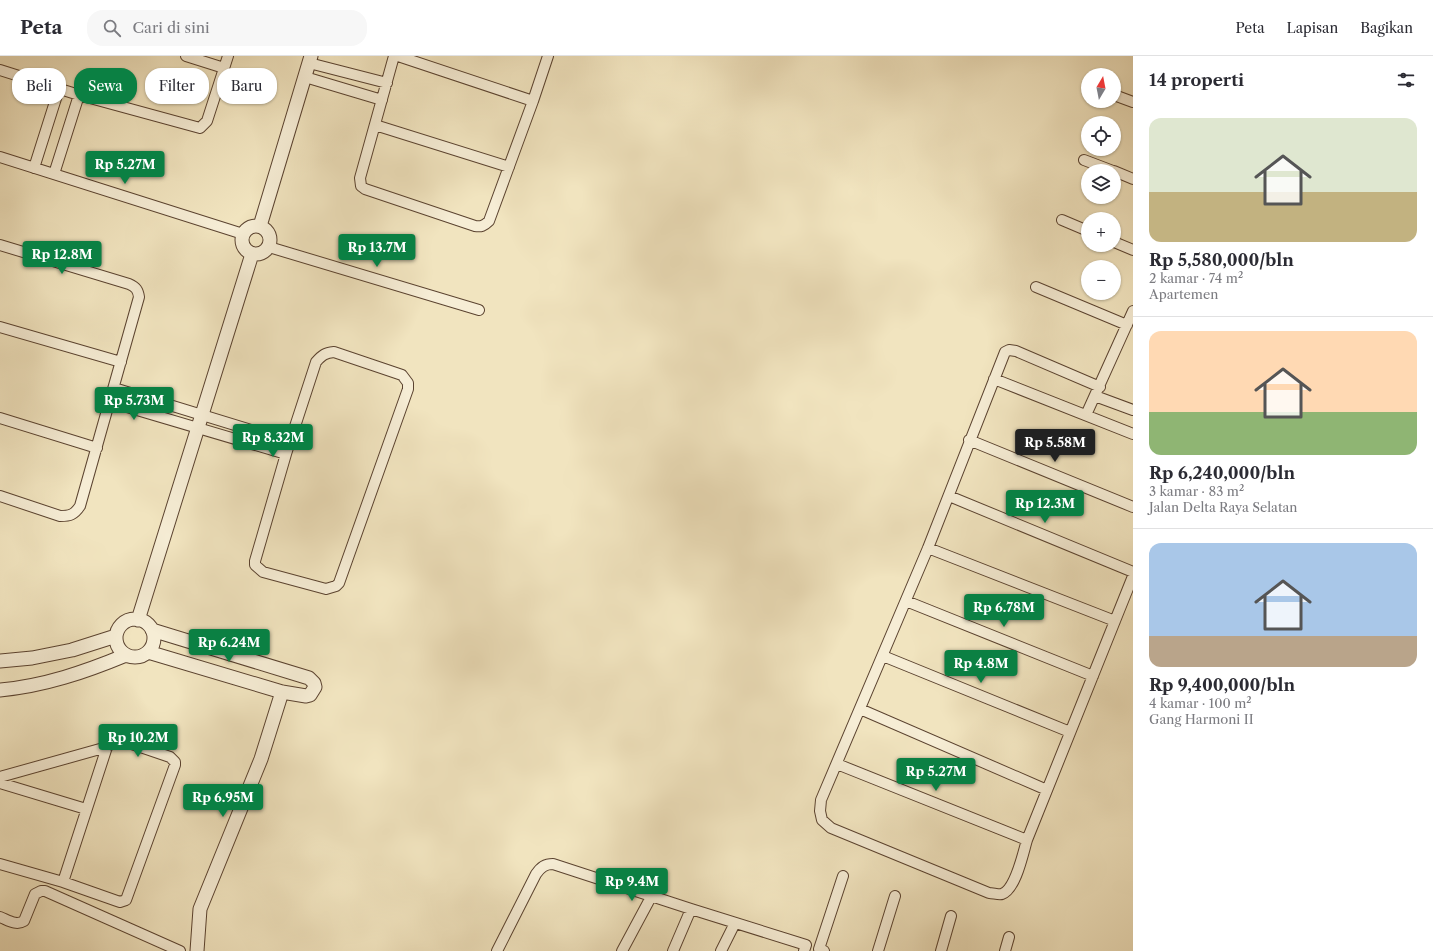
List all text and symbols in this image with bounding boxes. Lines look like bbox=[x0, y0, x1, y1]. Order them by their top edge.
search box bbox=[87, 10, 367, 46]
text: Peta bbox=[20, 16, 63, 39]
icon: search bbox=[101, 17, 123, 39]
text: Cari di sini bbox=[133, 18, 210, 37]
text: Peta bbox=[1235, 19, 1265, 37]
text: Lapisan bbox=[1287, 19, 1338, 37]
text: Bagikan bbox=[1360, 19, 1413, 37]
chip: Beli bbox=[12, 68, 66, 104]
chip: Sewa bbox=[74, 68, 137, 104]
chip: Filter bbox=[145, 68, 209, 104]
chip: Baru bbox=[217, 68, 277, 104]
north arrow bbox=[1081, 68, 1121, 108]
map controls bbox=[1081, 68, 1121, 300]
icon: filters bbox=[1395, 69, 1417, 91]
text: 14 properti bbox=[1149, 70, 1244, 90]
button: locate bbox=[1081, 116, 1121, 156]
icon: home bbox=[1247, 144, 1319, 216]
pin: Rp 5.27M bbox=[84, 151, 166, 185]
text: Rp 5.27M bbox=[94, 156, 156, 172]
button: layers bbox=[1081, 164, 1121, 204]
button: + bbox=[1081, 212, 1121, 252]
pin: Rp 13.7M bbox=[336, 234, 418, 268]
text: Rp 13.7M bbox=[347, 239, 407, 255]
pin: Rp 12.8M bbox=[21, 241, 103, 275]
text: Rp 12.8M bbox=[32, 246, 92, 262]
text: Rp 5,580,000/bln bbox=[1149, 250, 1294, 270]
button: − bbox=[1081, 260, 1121, 300]
text: 2 kamar · 74 m² bbox=[1149, 270, 1243, 286]
text: Apartemen bbox=[1149, 286, 1218, 302]
icon: home bbox=[1247, 357, 1319, 429]
pin: Rp 5.73M bbox=[93, 387, 175, 421]
text: Rp 5.73M bbox=[104, 392, 164, 408]
pin: Rp 8.32M bbox=[232, 424, 314, 458]
text: Rp 8.32M bbox=[242, 429, 304, 445]
pin: Rp 5.58M bbox=[1014, 429, 1096, 463]
text: Rp 5.58M bbox=[1024, 434, 1086, 450]
text: Rp 6,240,000/bln bbox=[1149, 463, 1295, 483]
text: 3 kamar · 83 m² bbox=[1149, 483, 1244, 499]
pin: Rp 12.3M bbox=[1004, 490, 1086, 524]
text: Rp 12.3M bbox=[1015, 495, 1075, 511]
text: Jalan Delta Raya Selatan bbox=[1149, 499, 1298, 515]
icon: home bbox=[1247, 569, 1319, 641]
pin: Rp 6.78M bbox=[963, 594, 1045, 628]
text: Rp 6.78M bbox=[973, 599, 1035, 615]
pin: Rp 6.24M bbox=[188, 629, 270, 663]
text: Rp 6.24M bbox=[198, 634, 260, 650]
pin: Rp 4.8M bbox=[944, 650, 1018, 684]
text: Rp 4.8M bbox=[953, 655, 1009, 671]
text: Rp 9,400,000/bln bbox=[1149, 675, 1295, 695]
text: 4 kamar · 100 m² bbox=[1149, 695, 1252, 711]
text: Gang Harmoni II bbox=[1149, 711, 1254, 727]
pin: Rp 10.2M bbox=[97, 724, 179, 758]
text: Rp 10.2M bbox=[108, 729, 168, 745]
pin: Rp 5.27M bbox=[895, 758, 977, 792]
text: Rp 5.27M bbox=[905, 763, 967, 779]
pin: Rp 6.95M bbox=[182, 784, 264, 818]
text: Rp 6.95M bbox=[192, 789, 254, 805]
pin: Rp 9.4M bbox=[595, 868, 669, 902]
text: Rp 9.4M bbox=[605, 873, 659, 889]

